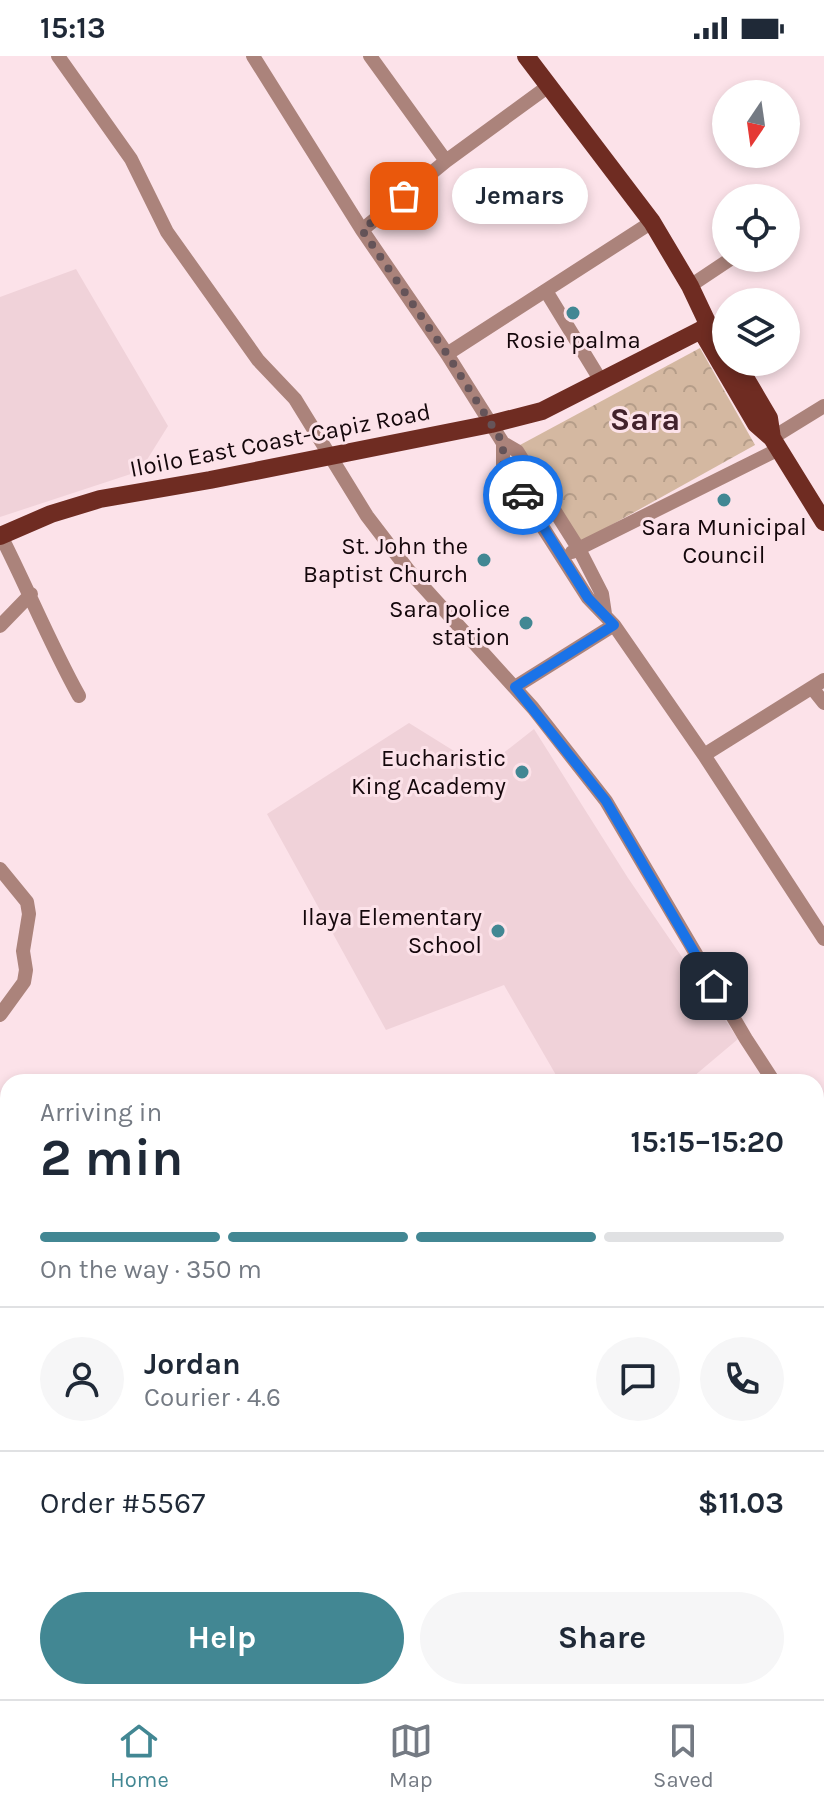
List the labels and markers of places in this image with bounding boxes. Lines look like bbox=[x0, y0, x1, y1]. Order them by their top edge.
pin bbox=[370, 162, 438, 230]
callout: Jemars bbox=[452, 168, 588, 224]
marker: Rosie palma bbox=[564, 304, 582, 322]
place label: Rosie palma bbox=[505, 326, 641, 354]
marker: Sara Municipal Council bbox=[715, 491, 733, 509]
place label: Sara Municipal Council bbox=[641, 513, 807, 569]
place label: St. John the Baptist Church bbox=[303, 532, 468, 588]
marker: St. John the Baptist Church bbox=[475, 551, 493, 569]
place label: Sara police station bbox=[389, 595, 510, 651]
marker: Sara police station bbox=[517, 614, 535, 632]
place label: Eucharistic King Academy bbox=[351, 744, 506, 800]
marker: Eucharistic King Academy bbox=[513, 763, 531, 781]
place label: Ilaya Elementary School bbox=[301, 903, 482, 959]
marker: Ilaya Elementary School bbox=[489, 922, 507, 940]
pin bbox=[680, 952, 748, 1020]

